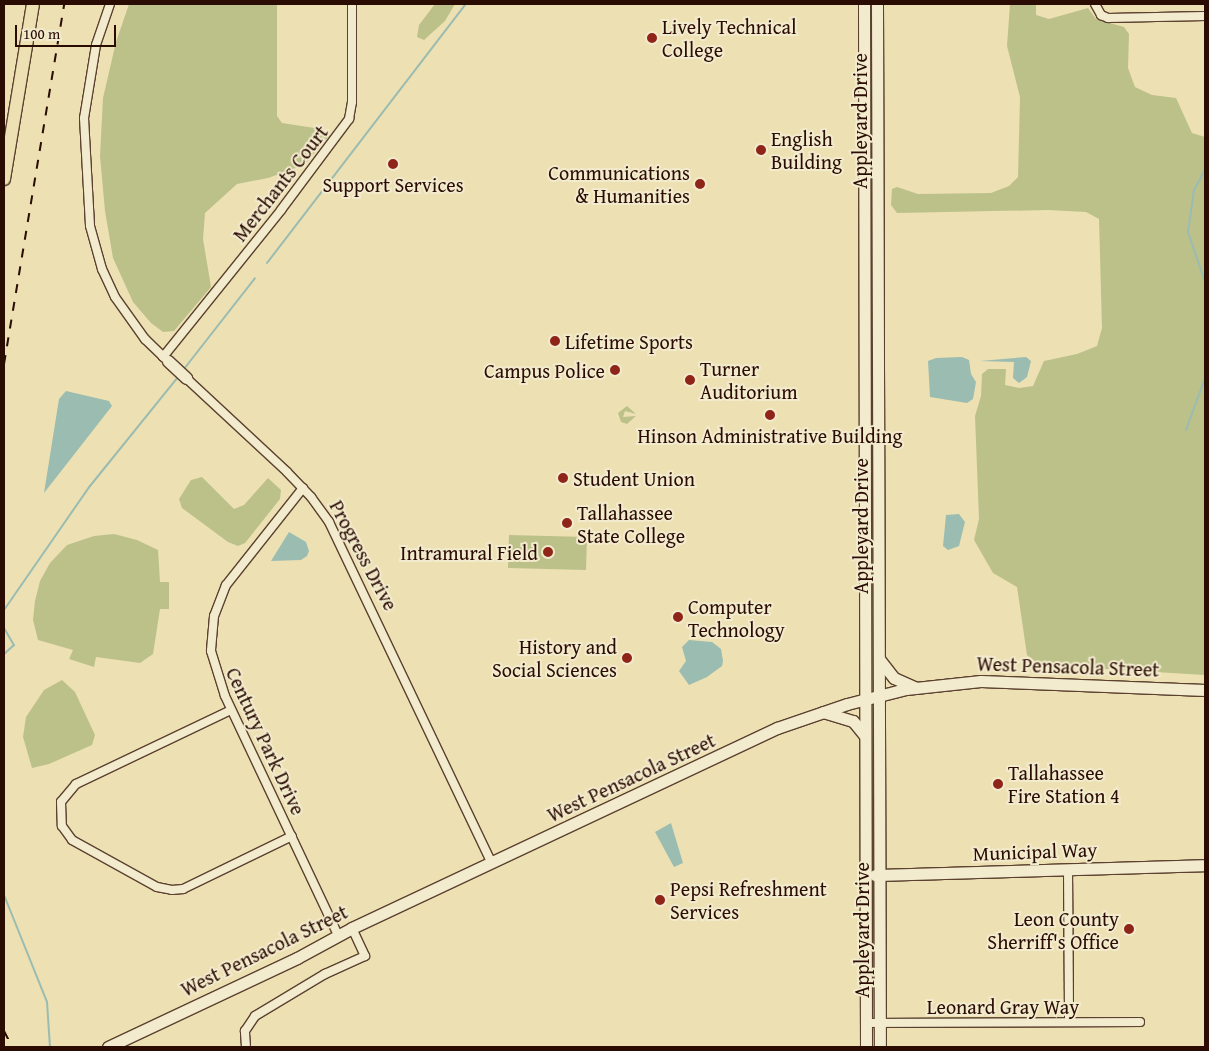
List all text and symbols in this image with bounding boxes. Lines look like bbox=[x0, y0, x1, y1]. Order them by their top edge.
place label: Lively Technical College bbox=[662, 14, 797, 61]
scale bar bbox=[18, 15, 119, 47]
text: 100 m bbox=[23, 23, 60, 44]
marker: Lively Technical College bbox=[646, 32, 658, 44]
street label: Appleyard Drive bbox=[847, 53, 871, 189]
street label: Merchants Court bbox=[227, 120, 333, 246]
place label: English Building bbox=[771, 126, 842, 173]
marker: English Building bbox=[755, 144, 767, 156]
marker: Support Services bbox=[387, 158, 399, 170]
place label: Communications & Humanities bbox=[548, 160, 690, 207]
place label: Support Services bbox=[322, 172, 464, 196]
marker: Communications & Humanities bbox=[694, 178, 706, 190]
place label: Lifetime Sports bbox=[565, 329, 693, 353]
marker: Lifetime Sports bbox=[549, 335, 561, 347]
place label: Turner Auditorium bbox=[700, 356, 798, 403]
place label: Campus Police bbox=[484, 358, 605, 382]
marker: Campus Police bbox=[609, 364, 621, 376]
marker: Turner Auditorium bbox=[684, 374, 696, 386]
marker: Hinson Administrative Building bbox=[764, 409, 776, 421]
place label: Hinson Administrative Building bbox=[638, 423, 902, 447]
street label: Appleyard Drive bbox=[848, 458, 872, 594]
place label: Student Union bbox=[573, 466, 695, 490]
marker: Student Union bbox=[557, 472, 569, 484]
street label: Progress Drive bbox=[325, 496, 403, 614]
place label: Tallahassee State College bbox=[577, 500, 685, 547]
marker: Tallahassee State College bbox=[561, 517, 573, 529]
place label: Intramural Field bbox=[400, 540, 538, 564]
marker: Intramural Field bbox=[542, 546, 554, 558]
place label: Computer Technology bbox=[688, 594, 785, 641]
marker: Computer Technology bbox=[672, 611, 684, 623]
place label: History and Social Sciences bbox=[492, 634, 617, 681]
street label: West Pensacola Street bbox=[976, 651, 1160, 681]
marker: History and Social Sciences bbox=[621, 652, 633, 664]
street label: Century Park Drive bbox=[221, 663, 311, 819]
street label: West Pensacola Street bbox=[543, 727, 719, 827]
place label: Tallahassee Fire Station 4 bbox=[1008, 760, 1120, 807]
marker: Tallahassee Fire Station 4 bbox=[992, 778, 1004, 790]
street label: Municipal Way bbox=[972, 837, 1098, 865]
street label: Appleyard Drive bbox=[849, 862, 873, 998]
place label: Pepsi Refreshment Services bbox=[670, 876, 827, 923]
marker: Pepsi Refreshment Services bbox=[654, 894, 666, 906]
street label: West Pensacola Street bbox=[177, 899, 351, 1001]
place label: Leon County Sherriff's Office bbox=[987, 906, 1119, 953]
marker: Leon County Sherriff's Office bbox=[1123, 923, 1135, 935]
street label: Leonard Gray Way bbox=[927, 994, 1079, 1018]

